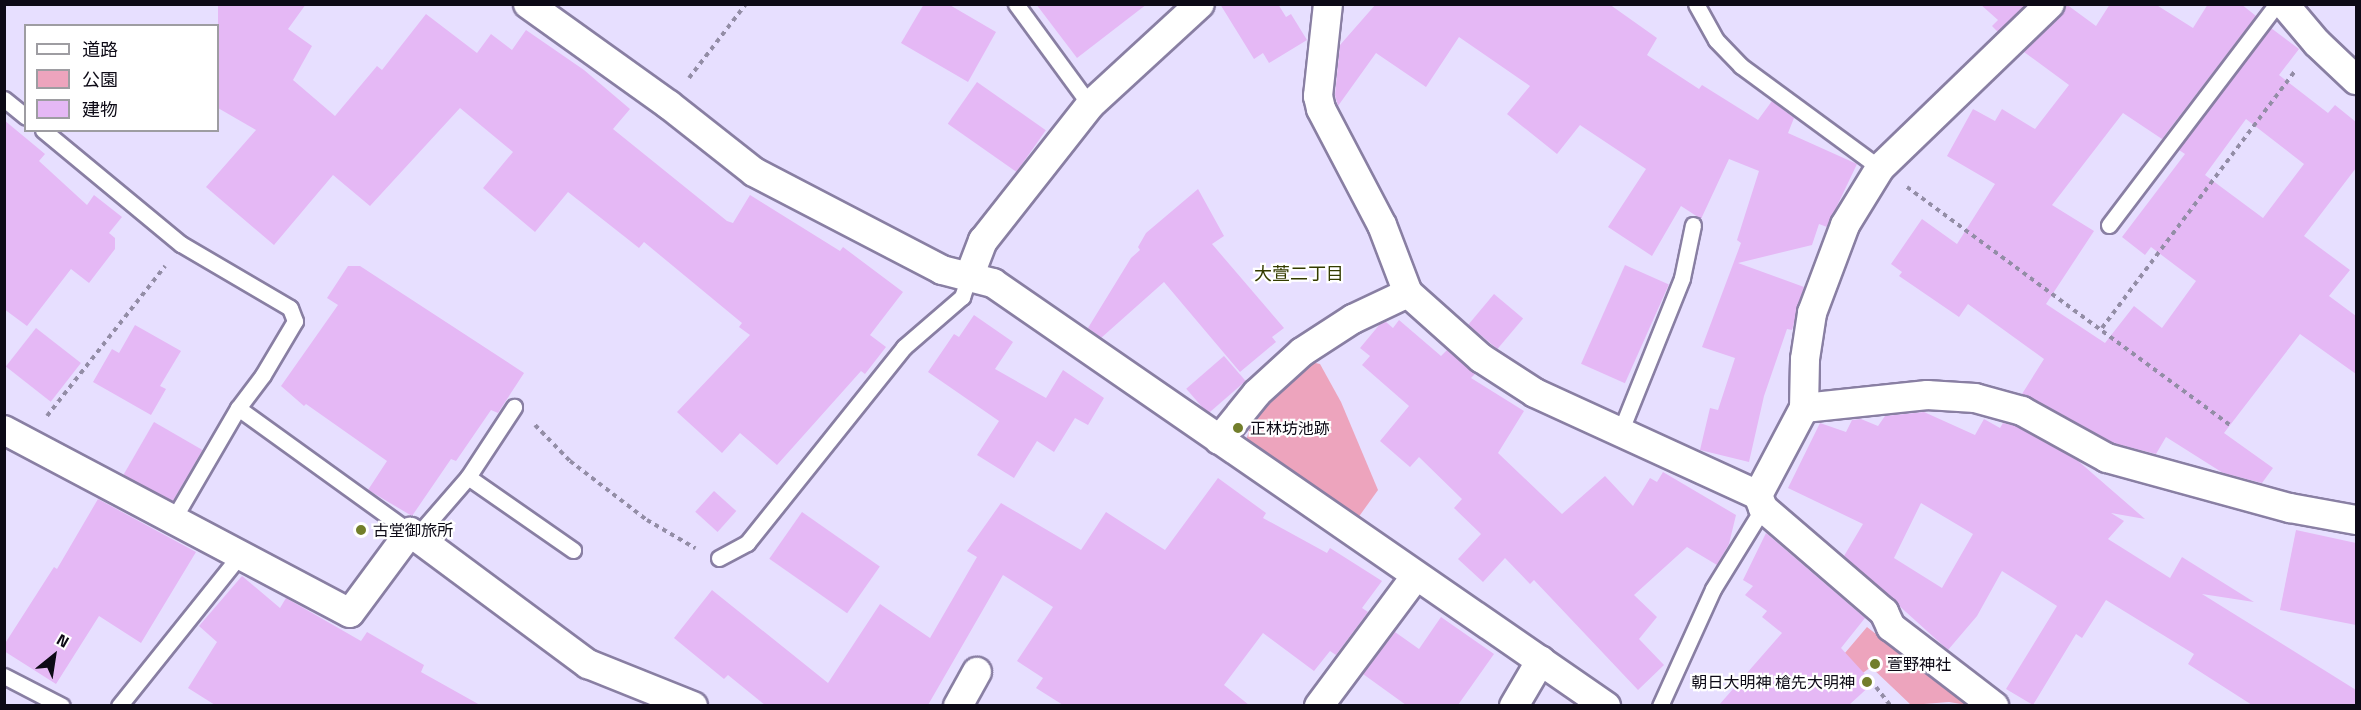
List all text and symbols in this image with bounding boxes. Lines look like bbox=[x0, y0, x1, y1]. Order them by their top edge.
legend bbox=[24, 24, 219, 132]
text: 道路 bbox=[82, 36, 118, 63]
text: 公園 bbox=[82, 66, 118, 93]
text: 建物 bbox=[82, 96, 118, 123]
district label: 大萱二丁目 bbox=[1254, 263, 1344, 285]
place label: 正林坊池跡 bbox=[1250, 418, 1330, 438]
marker: 正林坊池跡 bbox=[1231, 421, 1245, 435]
place label: 古堂御旅所 bbox=[373, 520, 453, 540]
marker: 古堂御旅所 bbox=[354, 523, 368, 537]
north arrow bbox=[24, 626, 84, 686]
text: N bbox=[52, 627, 74, 654]
place label: 萱野神社 bbox=[1887, 654, 1951, 674]
marker: 萱野神社 bbox=[1868, 657, 1882, 671]
place label: 朝日大明神 槍先大明神 bbox=[1691, 672, 1855, 692]
marker: 朝日大明神 槍先大明神 bbox=[1860, 675, 1874, 689]

